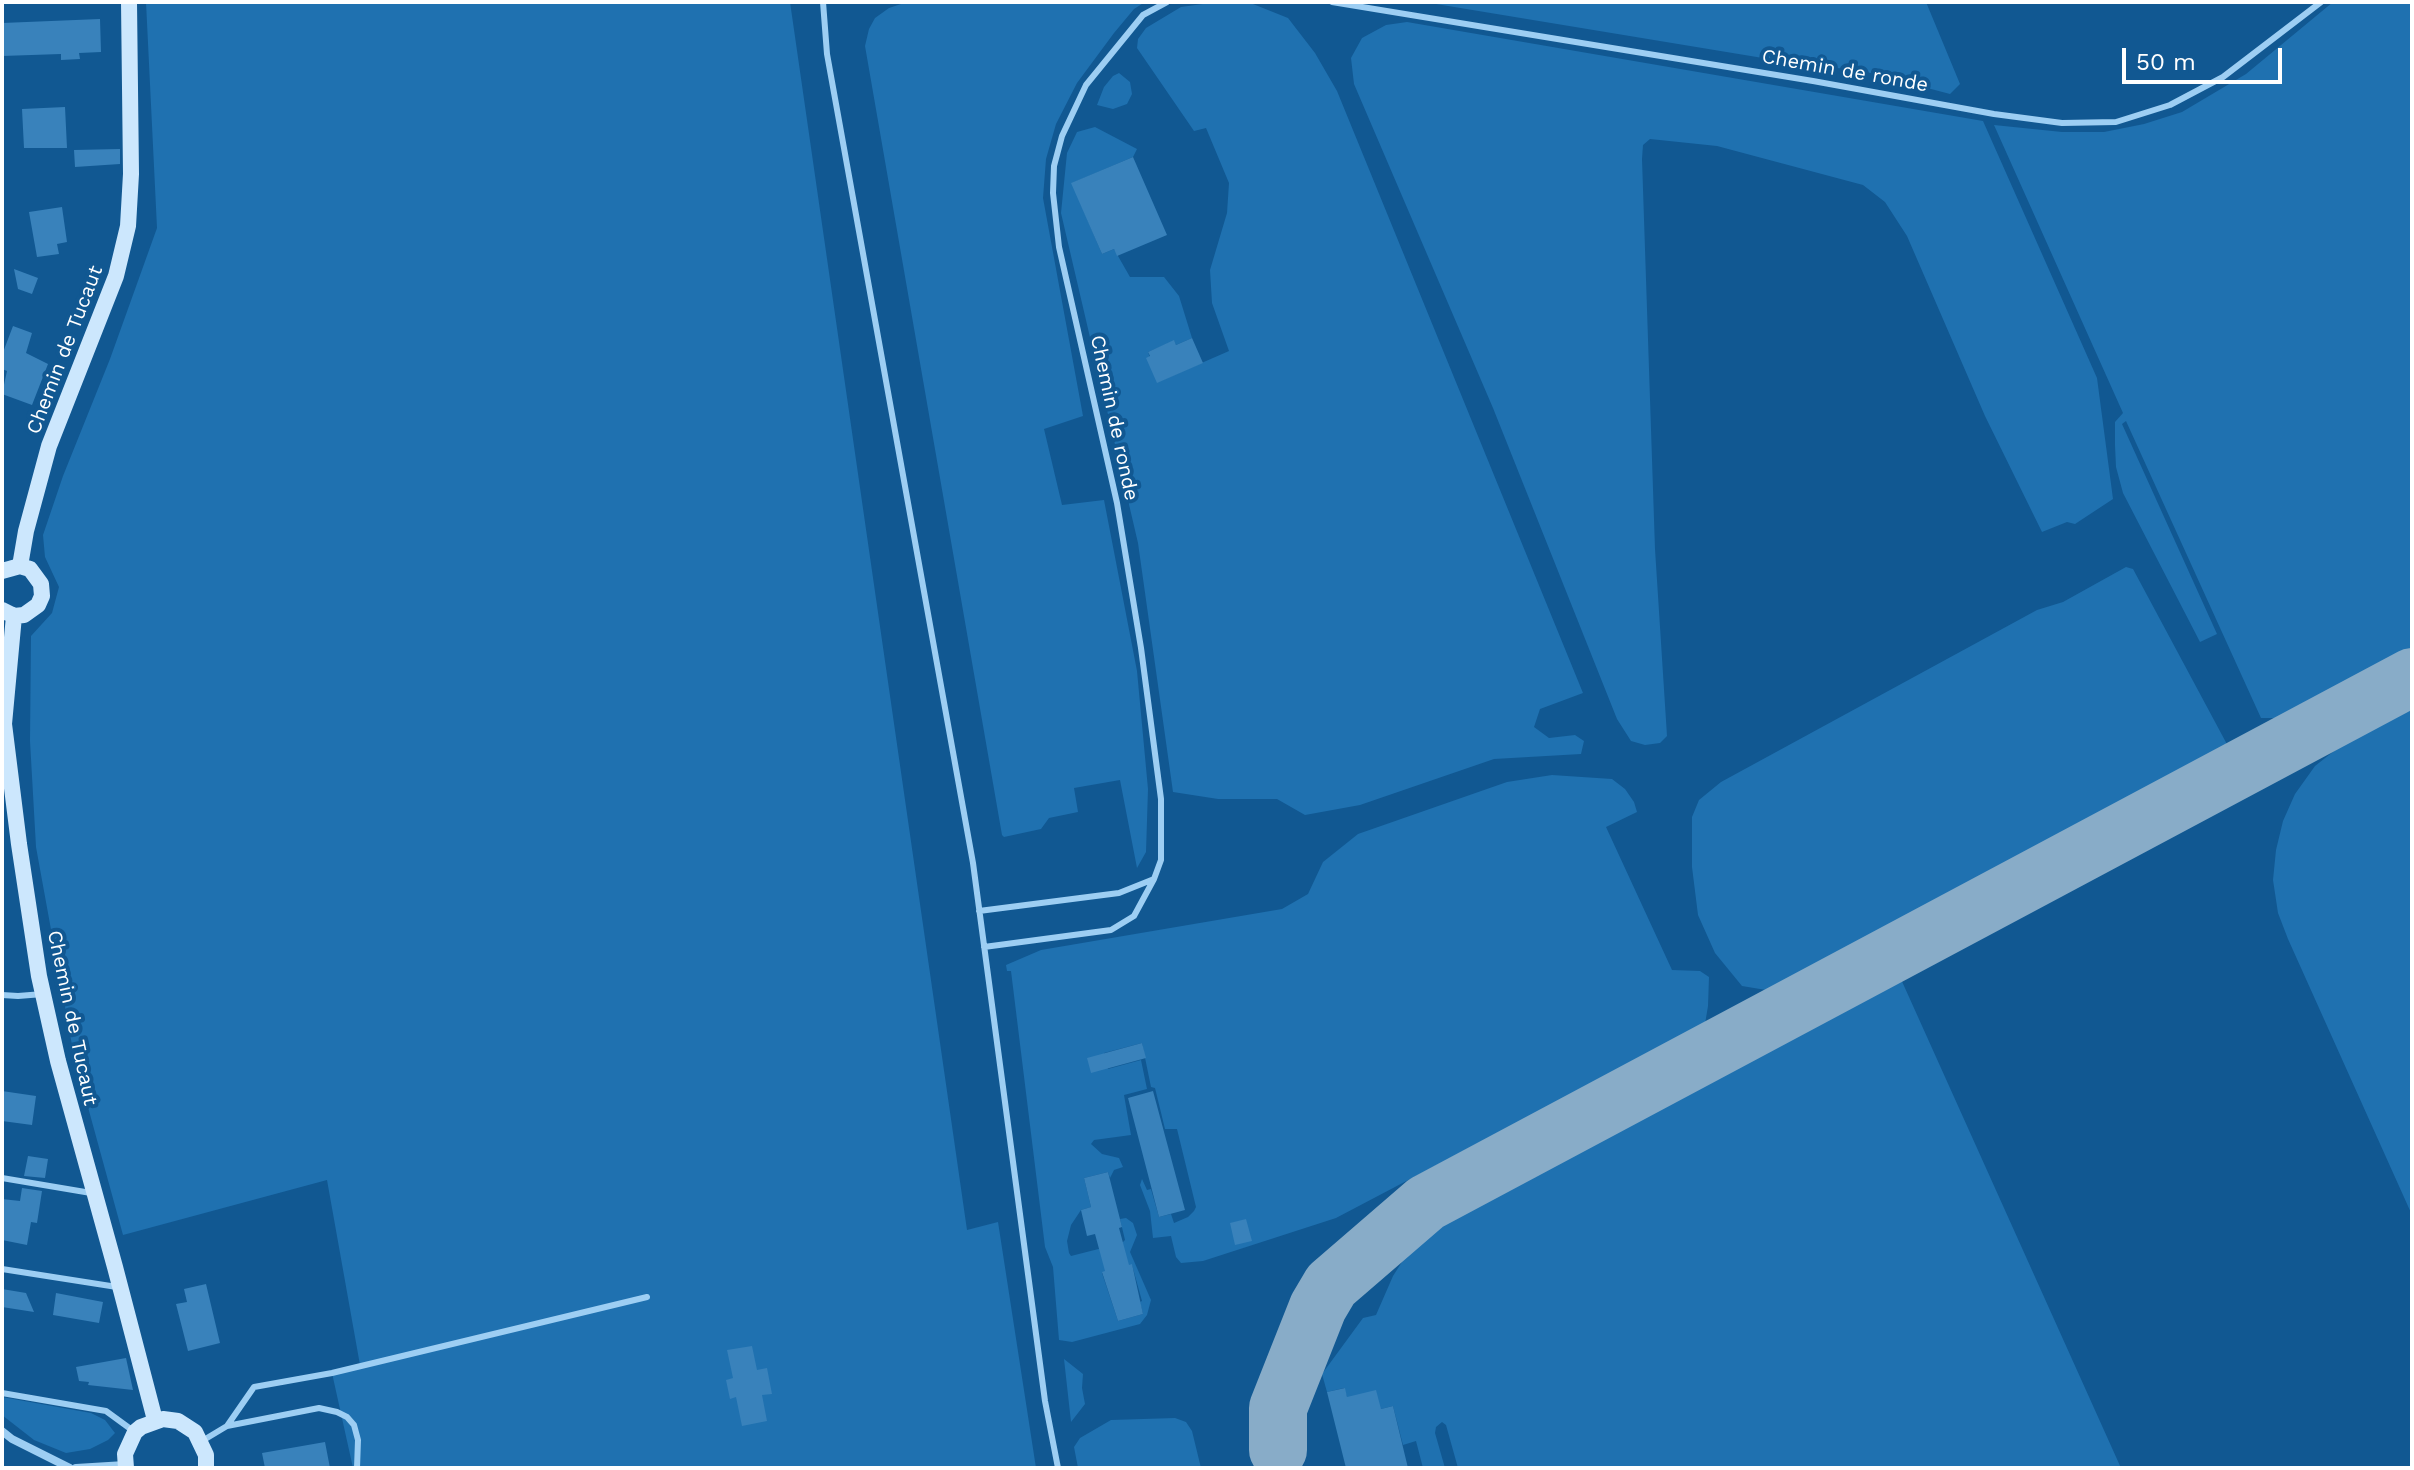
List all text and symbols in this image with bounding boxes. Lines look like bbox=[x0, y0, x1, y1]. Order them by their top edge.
scale bar bbox=[2126, 32, 2286, 82]
street label: Chemin de ronde bbox=[1760, 45, 1930, 97]
text: 50 m bbox=[2136, 48, 2196, 76]
street label: Chemin de Tucaut bbox=[22, 262, 108, 438]
street label: Chemin de ronde bbox=[1085, 333, 1143, 503]
street label: Chemin de Tucaut bbox=[42, 928, 102, 1108]

